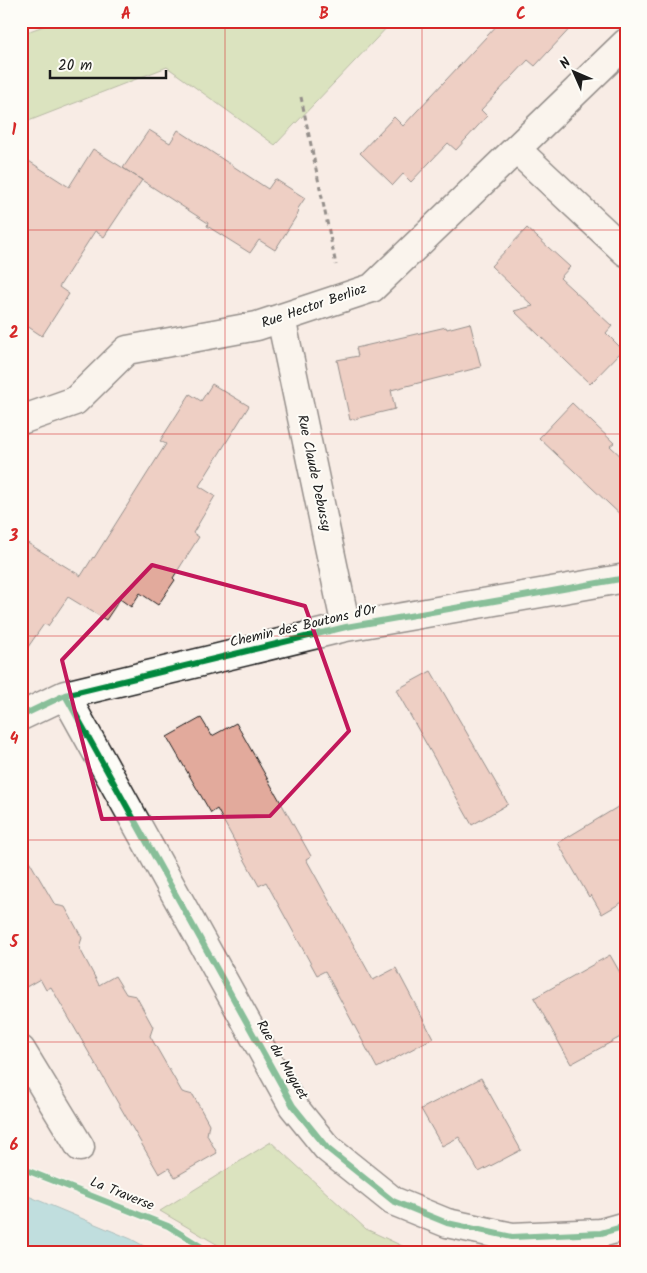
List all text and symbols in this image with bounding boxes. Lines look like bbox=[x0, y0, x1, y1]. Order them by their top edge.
text: A bbox=[121, 2, 131, 27]
text: B bbox=[319, 2, 329, 27]
text: C bbox=[516, 2, 526, 27]
scale bar bbox=[50, 48, 166, 80]
north arrow bbox=[550, 48, 600, 98]
text: N bbox=[555, 52, 577, 74]
text: 20 m bbox=[58, 54, 92, 78]
text: 1 bbox=[12, 118, 17, 143]
street label: Rue Hector Berlioz bbox=[258, 278, 370, 334]
text: 2 bbox=[9, 321, 19, 346]
street label: Rue Claude Debussy bbox=[291, 413, 337, 534]
text: 3 bbox=[9, 524, 19, 549]
street label: Chemin des Boutons d'Or bbox=[228, 598, 380, 654]
text: 4 bbox=[10, 727, 19, 752]
text: 5 bbox=[9, 930, 20, 955]
street label: Rue du Muguet bbox=[250, 1016, 314, 1105]
text: 6 bbox=[10, 1133, 19, 1158]
street label: La Traverse bbox=[87, 1171, 158, 1217]

